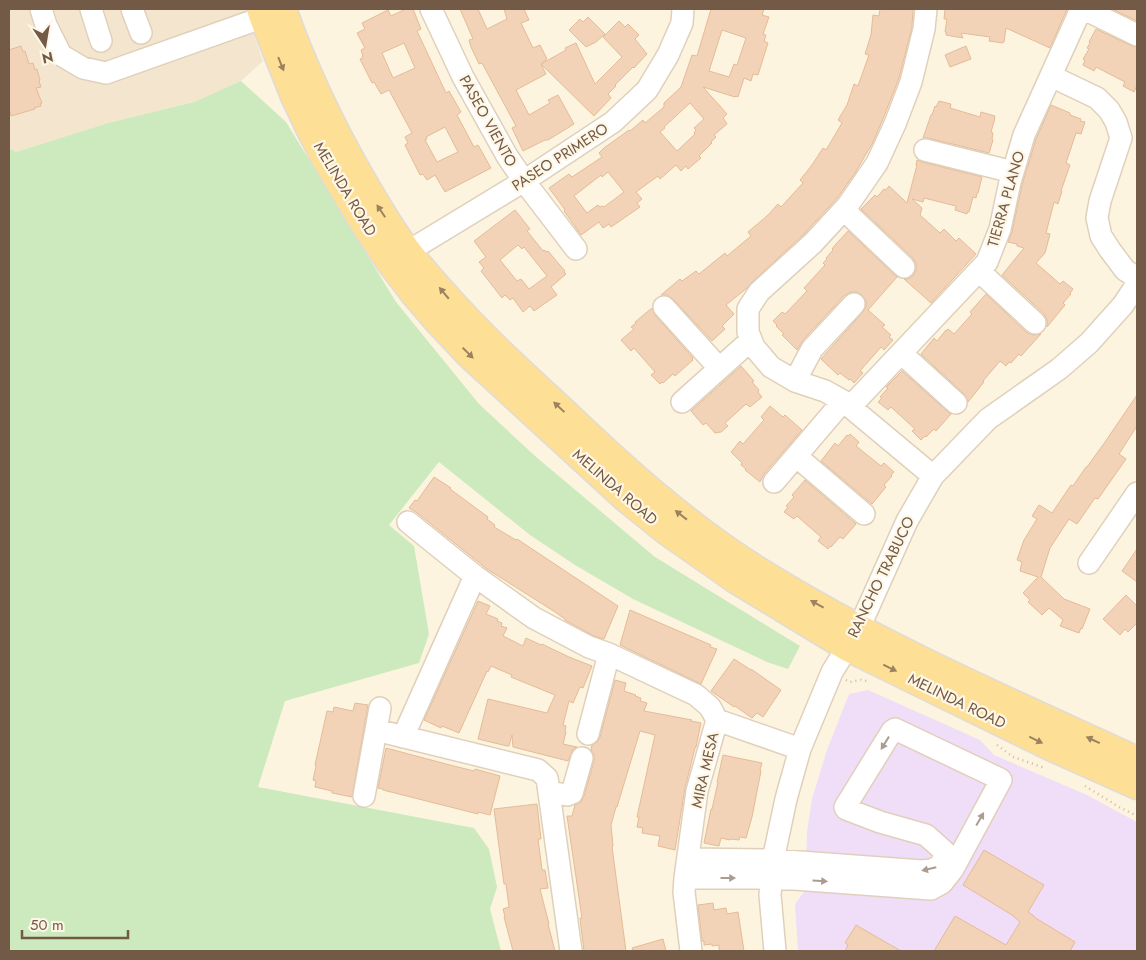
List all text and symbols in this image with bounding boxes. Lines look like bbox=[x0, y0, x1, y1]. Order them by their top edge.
north arrow bbox=[20, 20, 70, 70]
text: N bbox=[40, 47, 55, 69]
one-way arrow bbox=[278, 56, 285, 71]
street label: PASEO VIENTO bbox=[454, 71, 522, 171]
street label: PASEO PRIMERO bbox=[508, 118, 613, 196]
street label: MELINDA ROAD bbox=[308, 138, 382, 240]
street label: TIERRA PLANO bbox=[982, 148, 1030, 250]
one-way arrow bbox=[376, 204, 386, 217]
one-way arrow bbox=[439, 287, 450, 299]
one-way arrow bbox=[461, 347, 473, 359]
one-way arrow bbox=[554, 401, 566, 413]
street label: MELINDA ROAD bbox=[568, 444, 662, 530]
one-way arrow bbox=[675, 510, 688, 521]
street label: RANCHO TRABUCO bbox=[842, 513, 920, 641]
one-way arrow bbox=[809, 600, 824, 608]
one-way arrow bbox=[883, 665, 897, 673]
street label: MELINDA ROAD bbox=[904, 668, 1010, 734]
street label: MIRA MESA bbox=[686, 730, 724, 810]
one-way arrow bbox=[1086, 735, 1100, 743]
one-way arrow bbox=[880, 736, 889, 749]
one-way arrow bbox=[1029, 736, 1043, 744]
one-way arrow bbox=[976, 811, 984, 826]
one-way arrow bbox=[921, 865, 936, 873]
one-way arrow bbox=[720, 874, 736, 882]
one-way arrow bbox=[812, 877, 828, 885]
scale bar bbox=[22, 908, 129, 940]
text: 50 m bbox=[30, 914, 64, 936]

